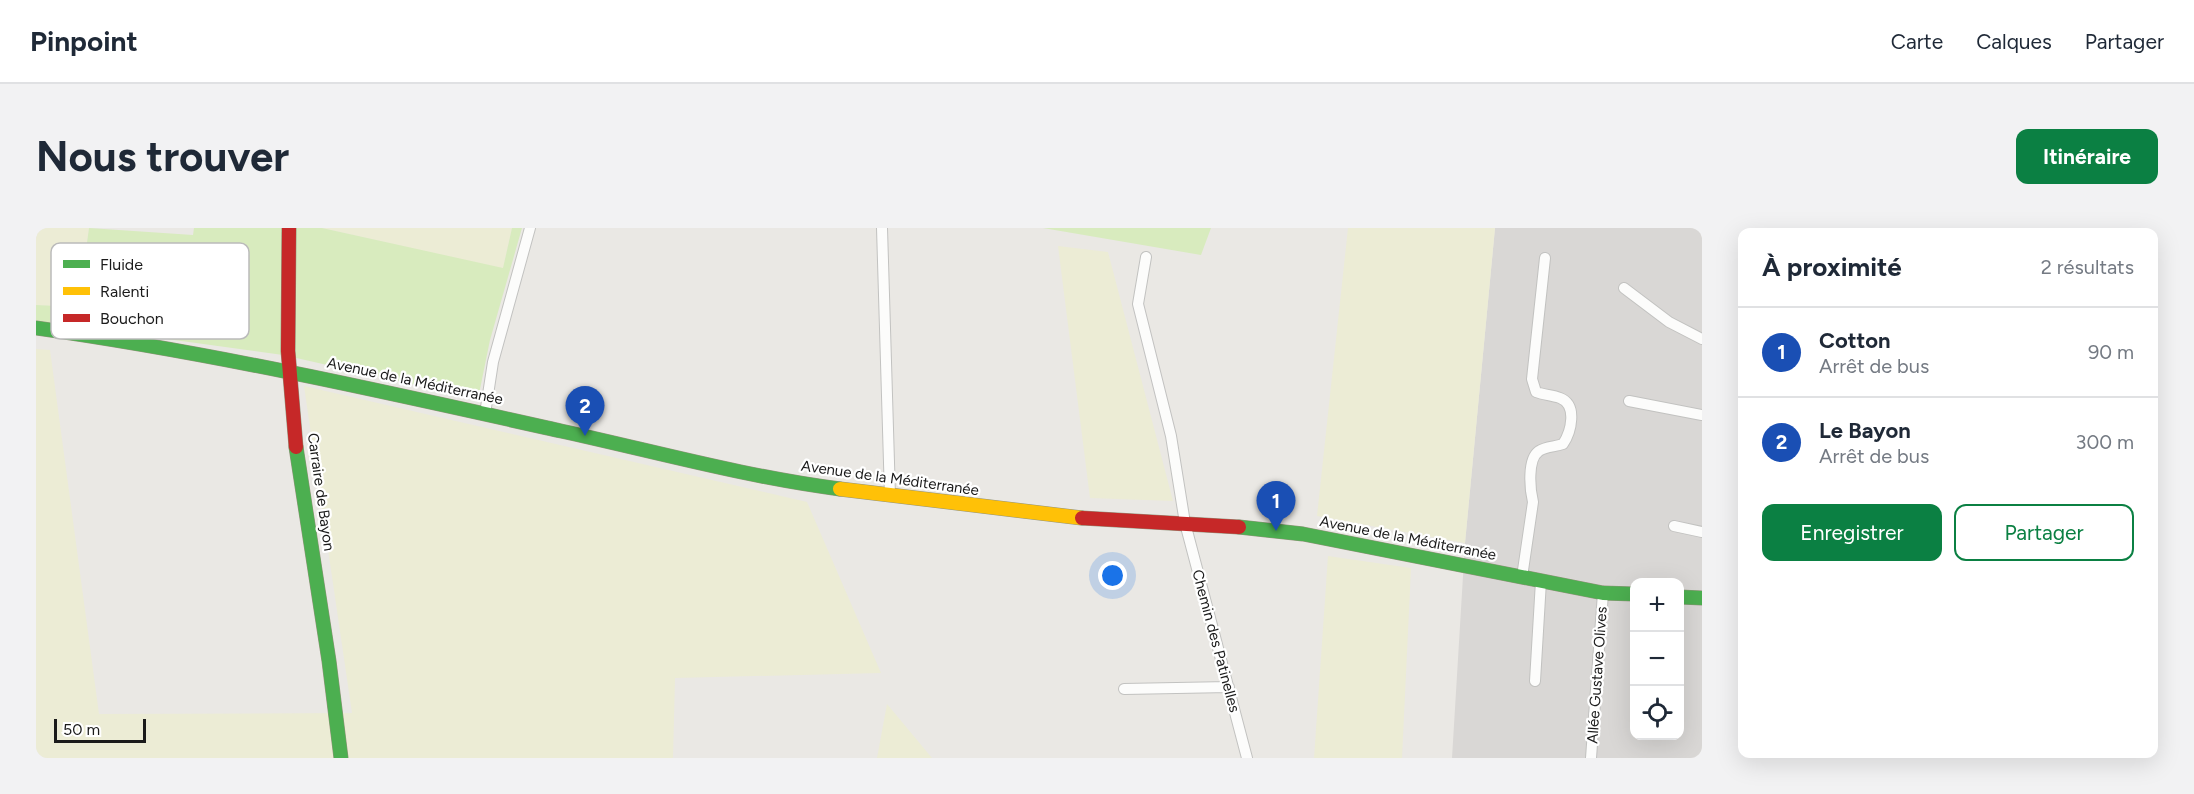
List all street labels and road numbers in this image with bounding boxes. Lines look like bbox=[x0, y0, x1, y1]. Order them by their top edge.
street label: Avenue de la Méditerranée bbox=[325, 354, 505, 408]
street label: Carraire de Bayon bbox=[304, 432, 338, 552]
street label: Avenue de la Méditerranée bbox=[800, 457, 980, 499]
street label: Avenue de la Méditerranée bbox=[1318, 512, 1498, 564]
street label: Chemin des Patinelles bbox=[1188, 568, 1244, 714]
street label: Allée Gustave Olives bbox=[1583, 606, 1611, 744]

